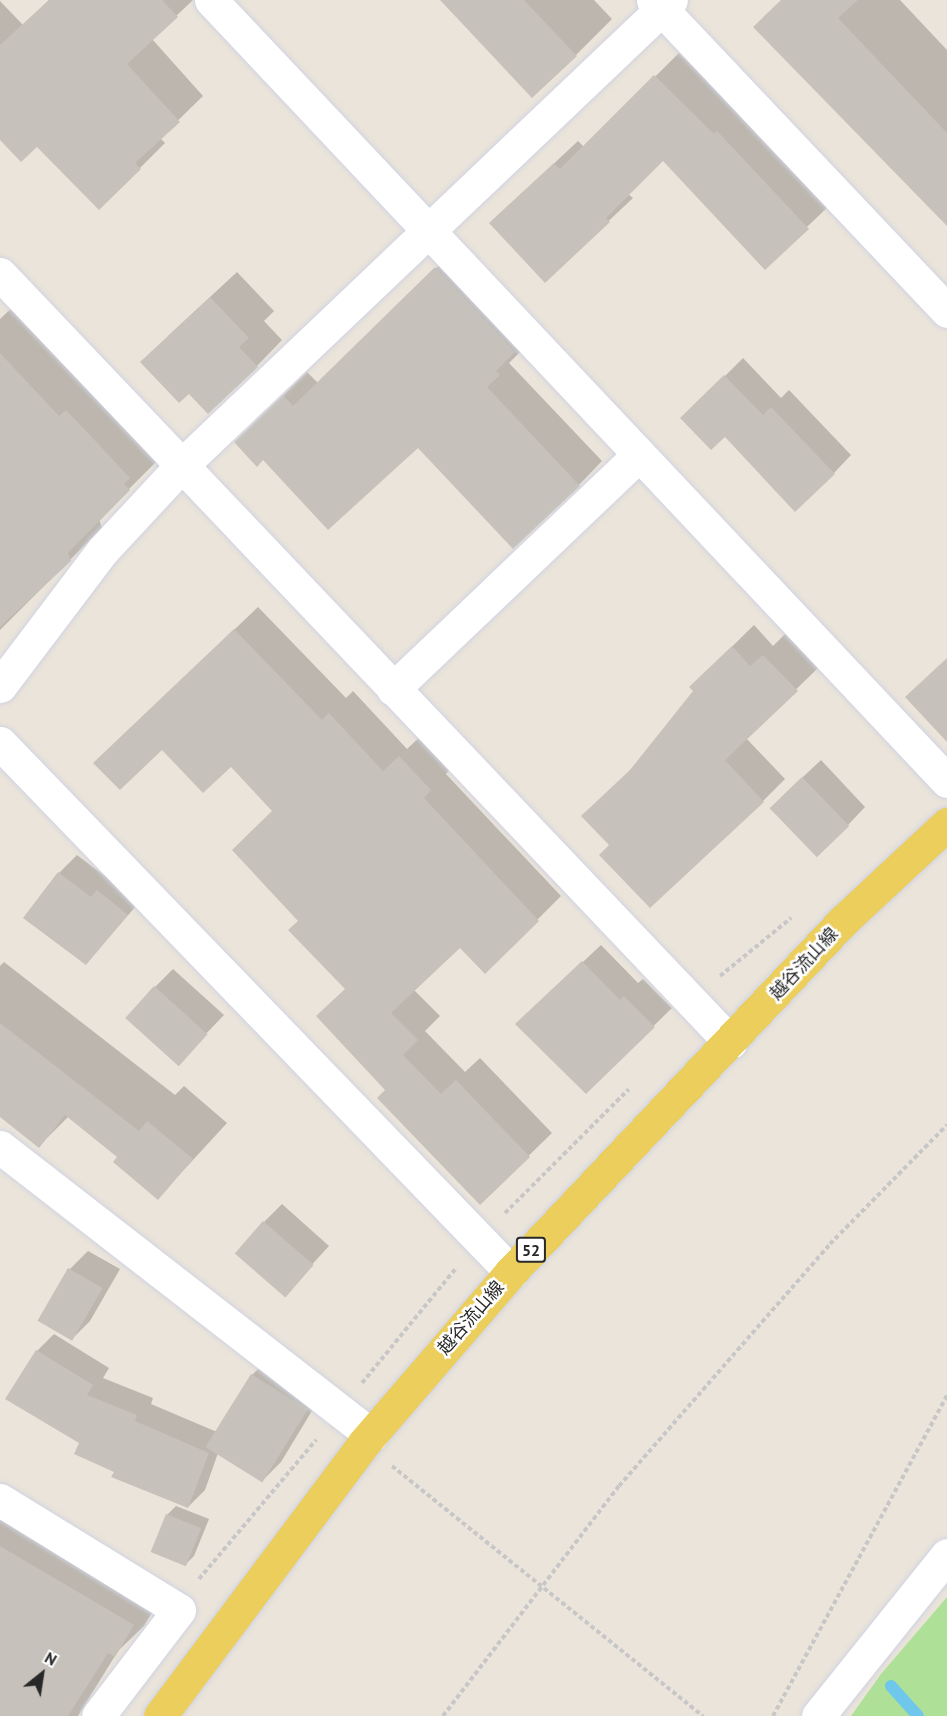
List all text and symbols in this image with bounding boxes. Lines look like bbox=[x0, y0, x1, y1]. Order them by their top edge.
street label: 越谷流山線 bbox=[765, 924, 843, 1004]
road number: 52 bbox=[514, 1237, 548, 1263]
street label: 越谷流山線 bbox=[433, 1277, 509, 1359]
north arrow bbox=[12, 1644, 72, 1704]
text: N bbox=[41, 1647, 61, 1670]

